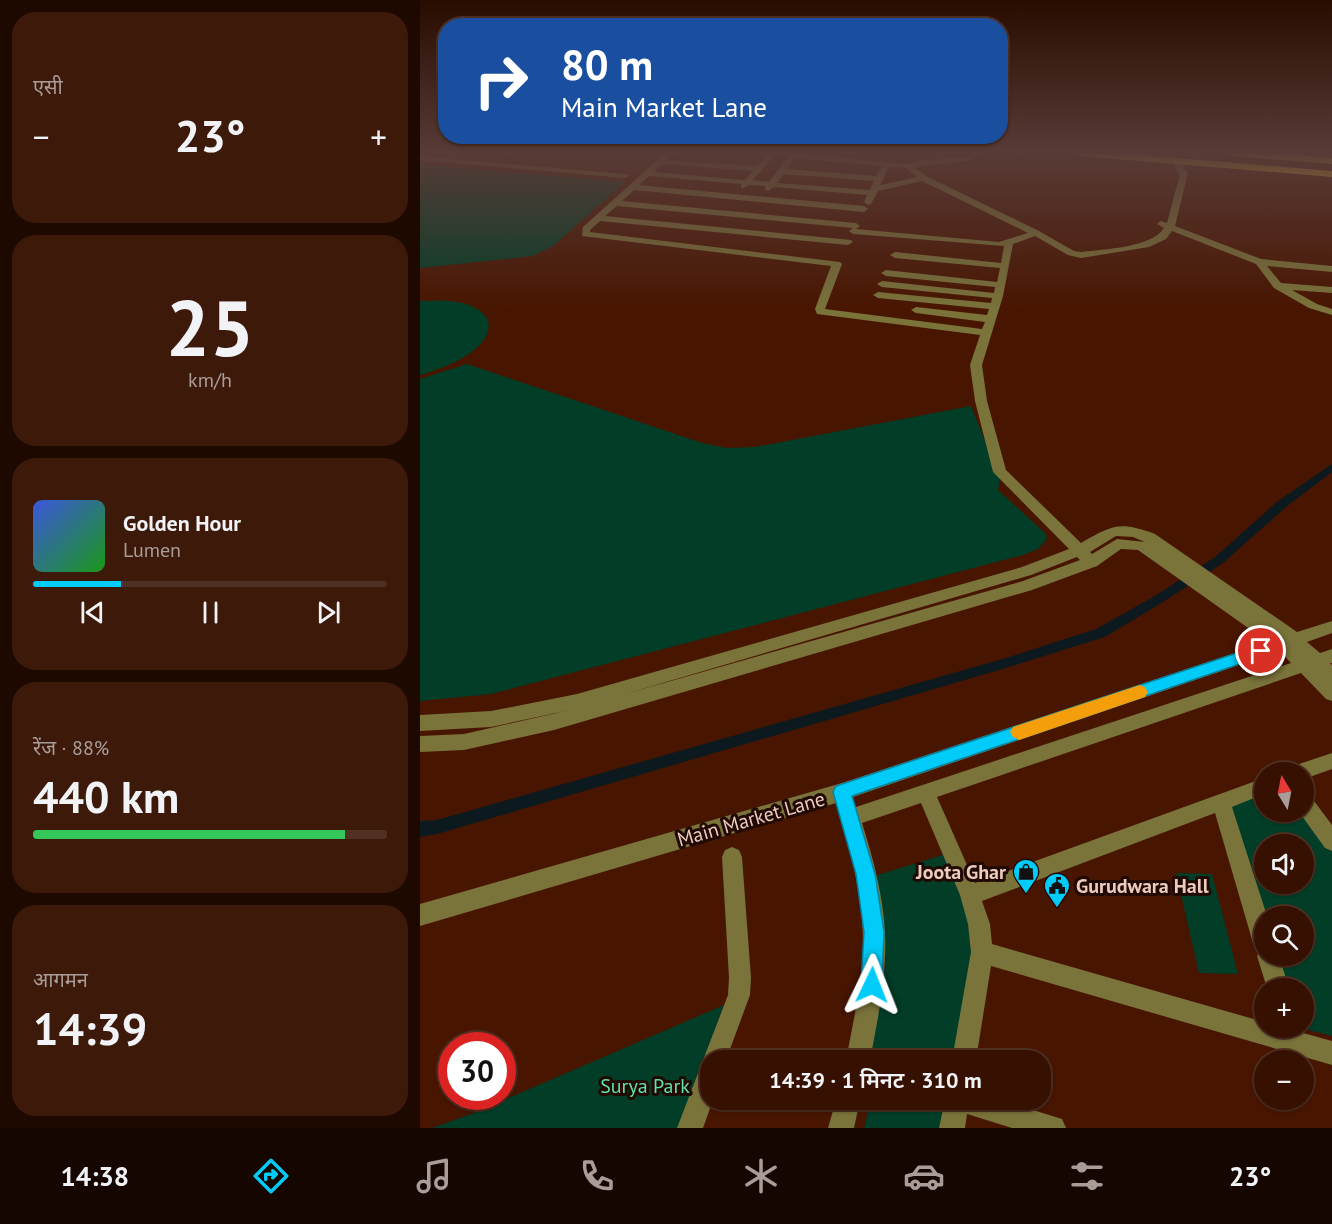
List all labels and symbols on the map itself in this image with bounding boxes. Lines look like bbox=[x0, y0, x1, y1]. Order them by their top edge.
pin bbox=[1235, 625, 1286, 676]
north arrow bbox=[1254, 762, 1314, 822]
street label: Main Market Lane bbox=[674, 785, 828, 853]
shop icon: Joota Ghar bbox=[1011, 857, 1041, 895]
place label: Joota Ghar bbox=[915, 859, 1006, 885]
public building icon: Gurudwara Hall bbox=[1042, 871, 1072, 909]
place label: Gurudwara Hall bbox=[1076, 873, 1209, 899]
position arrow bbox=[840, 953, 904, 1017]
speed limit sign: 30 bbox=[438, 1032, 516, 1110]
park label: Surya Park bbox=[600, 1073, 690, 1099]

